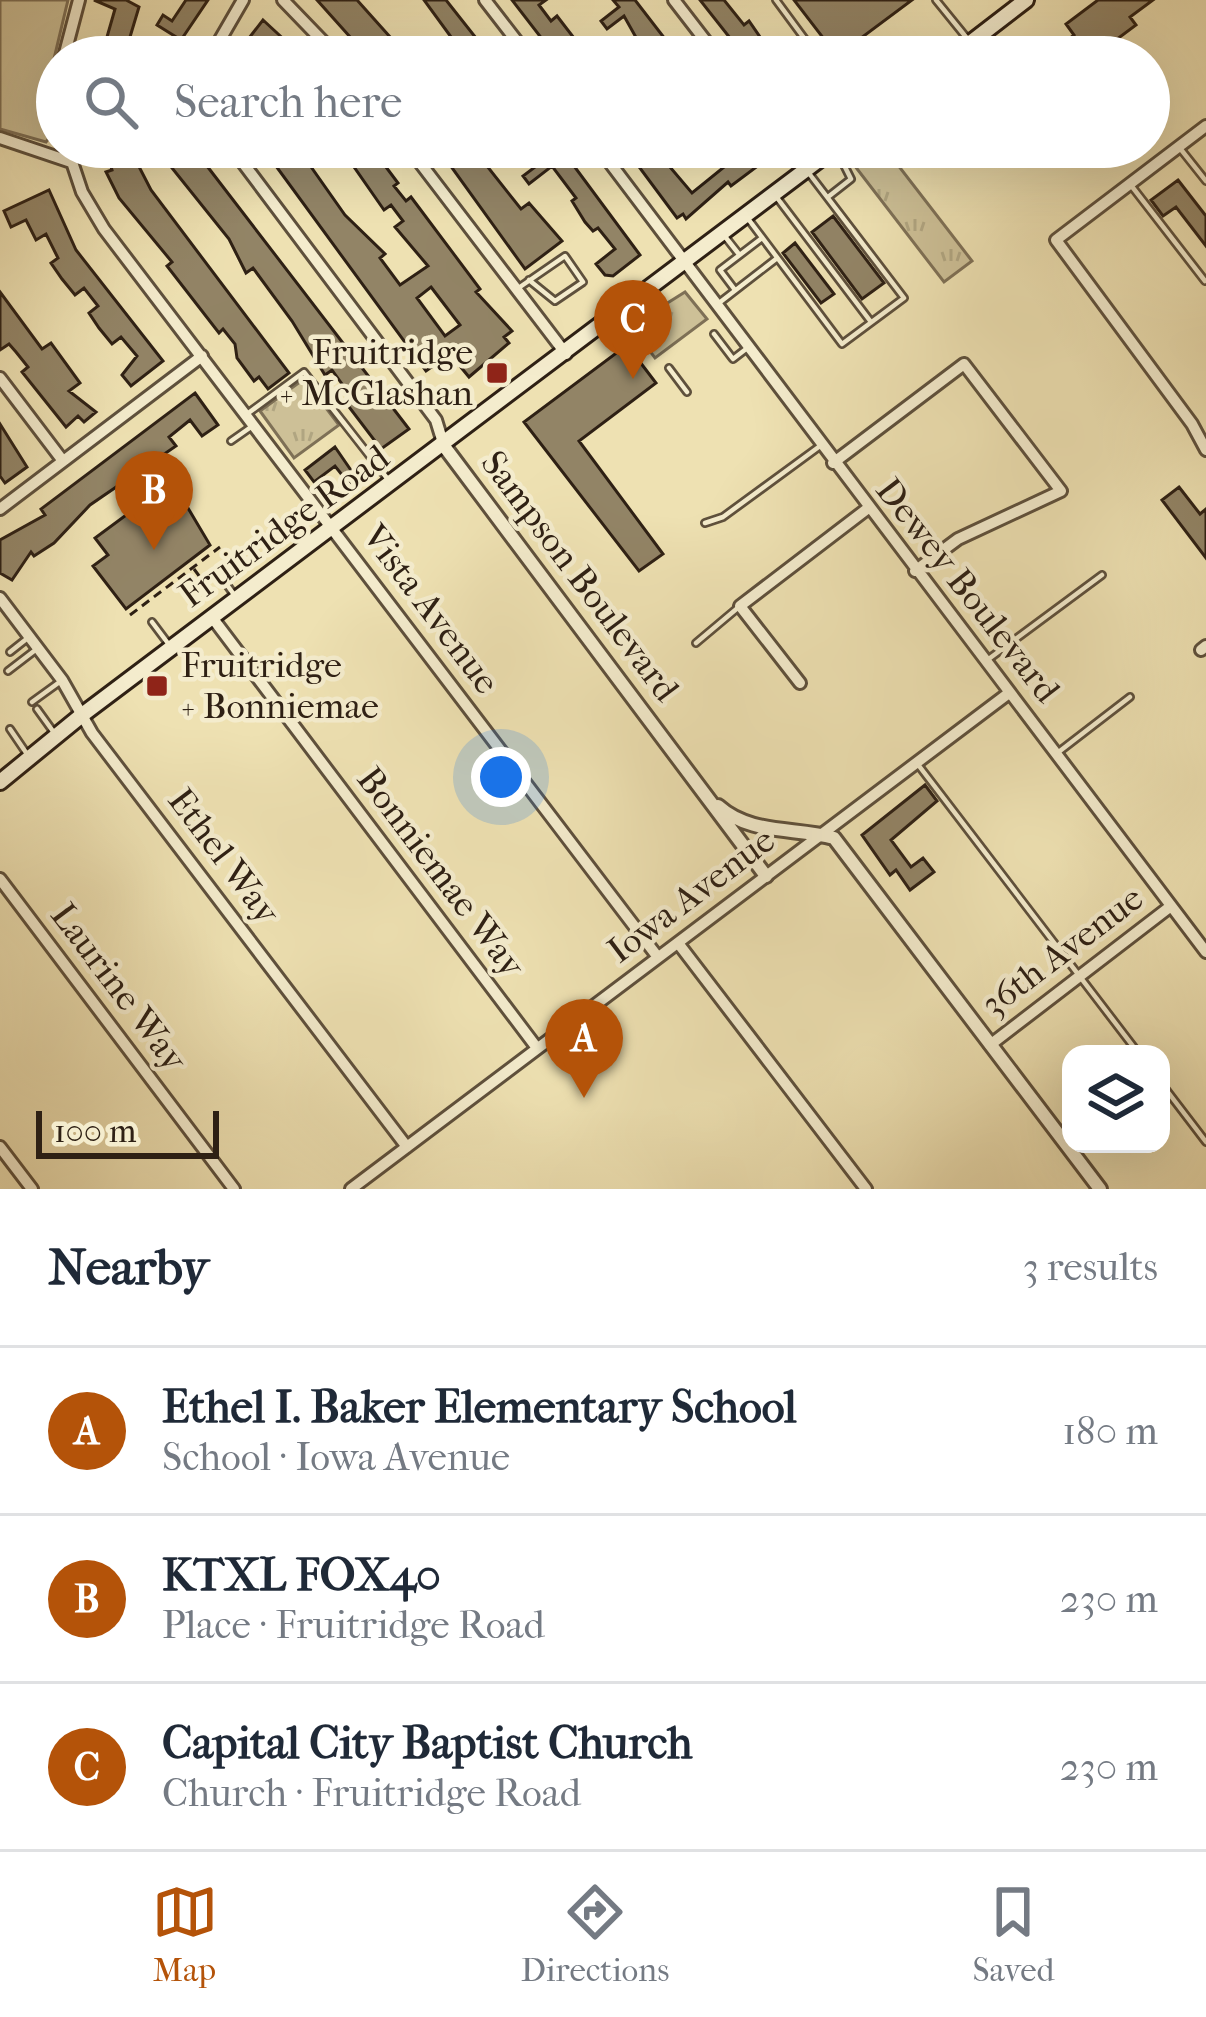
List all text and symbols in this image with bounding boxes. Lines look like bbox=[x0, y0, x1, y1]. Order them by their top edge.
search box bbox=[36, 36, 1170, 168]
icon: search bbox=[78, 69, 144, 135]
text: Search here bbox=[174, 76, 402, 129]
pin: C bbox=[594, 280, 672, 379]
place label: Fruitridge + McGlashan bbox=[279, 331, 473, 414]
marker: Fruitridge + McGlashan bbox=[484, 360, 510, 386]
street label: Fruitridge Road bbox=[171, 436, 397, 616]
street label: Sampson Boulevard bbox=[472, 443, 688, 710]
pin: B bbox=[115, 451, 193, 550]
street label: Dewey Boulevard bbox=[867, 470, 1069, 711]
street label: Vista Avenue bbox=[353, 515, 508, 702]
place label: Fruitridge + Bonniemae bbox=[181, 644, 379, 727]
marker: Fruitridge + Bonniemae bbox=[144, 673, 170, 699]
your location bbox=[471, 747, 531, 807]
street label: Bonniemae Way bbox=[349, 759, 535, 987]
street label: Ethel Way bbox=[160, 780, 290, 933]
street label: Iowa Avenue bbox=[599, 819, 783, 971]
street label: 36th Avenue bbox=[973, 877, 1151, 1025]
street label: Laurine Way bbox=[42, 895, 197, 1081]
pin: A bbox=[545, 999, 623, 1098]
map controls bbox=[1062, 1045, 1170, 1153]
button: layers bbox=[1062, 1045, 1170, 1153]
scale bar bbox=[36, 1105, 219, 1158]
text: 100 m bbox=[54, 1112, 137, 1151]
text: Nearby bbox=[48, 1237, 209, 1297]
text: 3 results bbox=[1023, 1244, 1158, 1290]
text: Ethel I. Baker Elementary School bbox=[162, 1381, 797, 1434]
text: A bbox=[74, 1408, 100, 1454]
text: 180 m bbox=[1062, 1408, 1158, 1454]
text: School · Iowa Avenue bbox=[162, 1434, 510, 1480]
text: KTXL FOX40 bbox=[162, 1549, 441, 1602]
text: B bbox=[74, 1576, 100, 1622]
text: 230 m bbox=[1060, 1576, 1158, 1622]
text: Place · Fruitridge Road bbox=[162, 1602, 545, 1648]
text: Capital City Baptist Church bbox=[162, 1717, 692, 1770]
text: C bbox=[74, 1744, 100, 1790]
text: 230 m bbox=[1060, 1744, 1158, 1790]
text: Church · Fruitridge Road bbox=[162, 1770, 581, 1816]
tab: Map bbox=[152, 1879, 218, 1990]
tab: Directions bbox=[521, 1879, 669, 1990]
tab: Saved bbox=[973, 1879, 1054, 1990]

